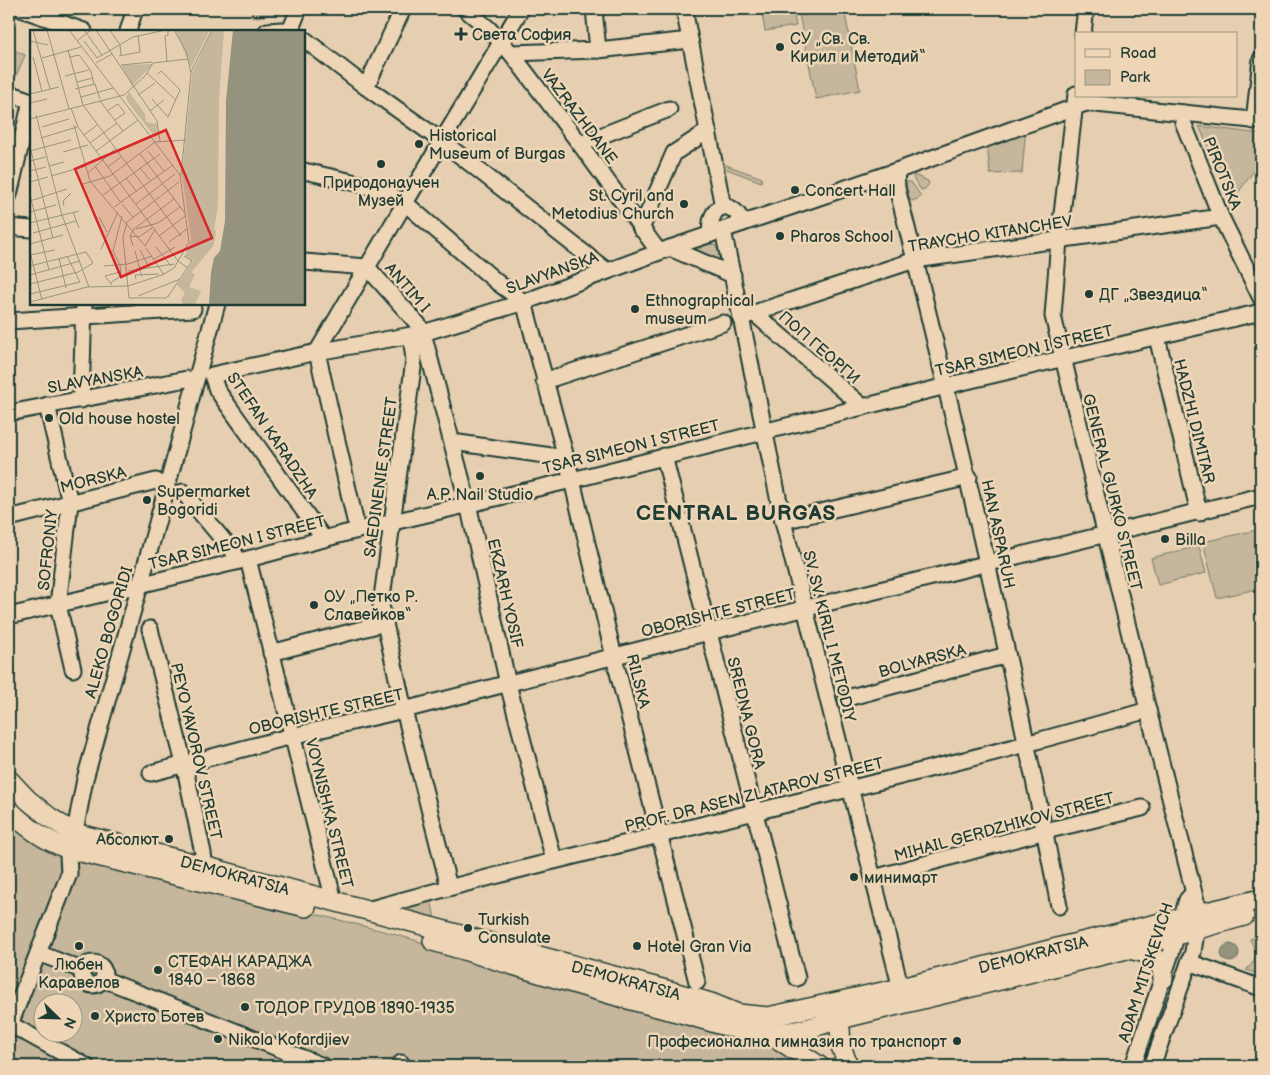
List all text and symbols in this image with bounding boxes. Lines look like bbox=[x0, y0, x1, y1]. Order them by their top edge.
place label: Света София bbox=[472, 26, 572, 45]
marker: Света София bbox=[454, 27, 468, 41]
inset map bbox=[30, 30, 305, 305]
place label: СУ „Св. Св. Кирил и Методий“ bbox=[790, 30, 926, 67]
legend bbox=[1075, 32, 1238, 98]
marker: СУ „Св. Св. Кирил и Методий“ bbox=[774, 41, 786, 53]
text: Road bbox=[1120, 44, 1156, 63]
street label: VAZRAZHDANE bbox=[537, 66, 621, 168]
text: Park bbox=[1120, 68, 1151, 87]
place label: Historical Museum of Burgas bbox=[429, 127, 566, 164]
street label: PIROTSKA bbox=[1198, 134, 1245, 213]
marker: Historical Museum of Burgas bbox=[413, 138, 425, 150]
marker: Природонаучен Музей bbox=[375, 158, 387, 170]
place label: Природонаучен Музей bbox=[322, 174, 440, 211]
place label: Concert Hall bbox=[805, 182, 896, 201]
marker: Concert Hall bbox=[789, 184, 801, 196]
place label: St. Cyril and Metodius Church bbox=[551, 187, 674, 224]
marker: St. Cyril and Metodius Church bbox=[678, 198, 690, 210]
street label: TRAYCHO KITANCHEV bbox=[907, 212, 1074, 257]
place label: Pharos School bbox=[790, 228, 893, 247]
marker: Pharos School bbox=[774, 230, 786, 242]
street label: SLAVYANSKA bbox=[504, 248, 601, 299]
street label: ANTIM I bbox=[380, 259, 434, 317]
place label: ДГ „Звездица“ bbox=[1099, 286, 1208, 305]
marker: ДГ „Звездица“ bbox=[1083, 288, 1095, 300]
place label: Ethnographical museum bbox=[645, 292, 754, 329]
marker: Ethnographical museum bbox=[629, 303, 641, 315]
street label: ПОП ГЕОРГИ bbox=[775, 308, 863, 389]
street label: TSAR SIMEON I STREET bbox=[934, 322, 1115, 381]
street label: HADZHI DIMITAR bbox=[1169, 357, 1218, 486]
street label: SLAVYANSKA bbox=[46, 363, 145, 398]
street label: STEFAN KARADZHA bbox=[222, 369, 321, 503]
street label: GENERAL GURKO STREET bbox=[1078, 392, 1145, 593]
street label: SAEDINENIE STREET bbox=[361, 395, 402, 559]
place label: Old house hostel bbox=[59, 410, 180, 429]
marker: Old house hostel bbox=[43, 412, 55, 424]
street label: TSAR SIMEON I STREET bbox=[541, 416, 722, 479]
street label: MORSKA bbox=[58, 463, 128, 498]
marker: A.P. Nail Studio bbox=[474, 470, 486, 482]
street label: HAN ASPARUH bbox=[977, 478, 1018, 590]
place label: Supermarket Bogoridi bbox=[157, 483, 250, 520]
place label: A.P. Nail Studio bbox=[427, 486, 533, 505]
marker: Supermarket Bogoridi bbox=[141, 494, 153, 506]
district label: CENTRAL BURGAS bbox=[636, 501, 836, 526]
street label: SOFRONIY bbox=[35, 508, 62, 592]
street label: TSAR SIMEON I STREET bbox=[147, 512, 328, 575]
place label: Billa bbox=[1175, 531, 1206, 550]
marker: Billa bbox=[1159, 533, 1171, 545]
street label: EKZARH YOSIF bbox=[483, 537, 526, 650]
street label: SV. SV. KIRIL I METODIY bbox=[798, 549, 859, 725]
street label: ALEKO BOGORIDI bbox=[82, 564, 137, 701]
street label: OBORISHTE STREET bbox=[639, 585, 798, 642]
place label: ОУ „Петко Р. Славейков“ bbox=[324, 588, 418, 625]
marker: ОУ „Петко Р. Славейков“ bbox=[308, 599, 320, 611]
street label: BOLYARSKA bbox=[877, 641, 968, 682]
street label: RILSKA bbox=[622, 652, 654, 711]
street label: SREDNA GORA bbox=[722, 655, 769, 772]
street label: PEYO YAVOROV STREET bbox=[166, 661, 225, 842]
street label: OBORISHTE STREET bbox=[247, 685, 406, 740]
street label: VOYNISHKA STREET bbox=[301, 736, 356, 891]
street label: PROF. DR ASEN ZLATAROV STREET bbox=[623, 754, 886, 837]
street label: MIHAIL GERDZHIKOV STREET bbox=[892, 789, 1117, 866]
place label: Абсолют bbox=[95, 831, 160, 850]
marker: Абсолют bbox=[163, 833, 175, 845]
street label: DEMOKRATSIA bbox=[178, 853, 291, 900]
place label: минимарт bbox=[864, 869, 938, 888]
marker: минимарт bbox=[848, 871, 860, 883]
street label: ADAM MITSKEVICH bbox=[1115, 900, 1178, 1045]
place label: Turkish Consulate bbox=[478, 911, 551, 948]
marker: Turkish Consulate bbox=[462, 922, 474, 934]
street label: DEMOKRATSIA bbox=[977, 933, 1090, 978]
place label: Hotel Gran Via bbox=[647, 938, 751, 957]
marker: Любен Каравелов bbox=[73, 940, 85, 952]
marker: Hotel Gran Via bbox=[631, 940, 643, 952]
place label: СТЕФАН КАРАДЖА 1840 – 1868 bbox=[168, 953, 312, 990]
place label: Любен Каравелов bbox=[38, 956, 120, 993]
street label: DEMOKRATSIA bbox=[569, 958, 682, 1005]
marker: СТЕФАН КАРАДЖА 1840 – 1868 bbox=[152, 964, 164, 976]
north arrow bbox=[32, 992, 82, 1042]
place label: TOДOP ГРУДОВ 1890-1935 bbox=[255, 999, 455, 1018]
marker: TOДOP ГРУДОВ 1890-1935 bbox=[239, 1001, 251, 1013]
place label: Христо Ботев bbox=[105, 1008, 205, 1027]
marker: Христо Ботев bbox=[89, 1010, 101, 1022]
text: N bbox=[60, 1015, 79, 1031]
place label: Nikola Kofardjiev bbox=[228, 1031, 349, 1050]
marker: Nikola Kofardjiev bbox=[212, 1033, 224, 1045]
place label: Професионална гимназия по транспорт bbox=[647, 1033, 948, 1052]
marker: Професионална гимназия по транспорт bbox=[951, 1035, 963, 1047]

